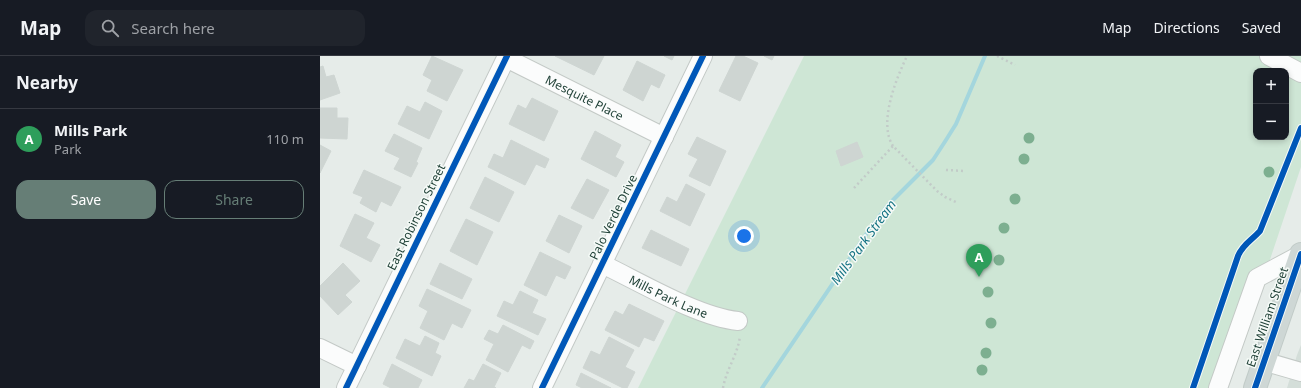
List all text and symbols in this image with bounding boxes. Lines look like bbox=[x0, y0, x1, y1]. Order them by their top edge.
search box bbox=[85, 10, 365, 46]
text: Map bbox=[20, 15, 61, 41]
icon: search bbox=[99, 17, 121, 39]
text: Search here bbox=[131, 18, 215, 38]
text: Map bbox=[1102, 18, 1131, 37]
text: Directions bbox=[1153, 18, 1220, 37]
text: Saved bbox=[1242, 18, 1281, 37]
map controls bbox=[1253, 68, 1289, 140]
button: + bbox=[1253, 68, 1289, 104]
text: Nearby bbox=[16, 71, 78, 94]
street label: Mesquite Place bbox=[543, 71, 627, 124]
button: − bbox=[1253, 104, 1289, 140]
text: Mills Park bbox=[54, 120, 127, 140]
text: A bbox=[25, 130, 34, 148]
text: 110 m bbox=[266, 130, 304, 148]
text: Park bbox=[54, 140, 81, 158]
street label: East Robinson Street bbox=[383, 160, 449, 273]
street label: Palo Verde Drive bbox=[585, 171, 641, 262]
button: Save bbox=[16, 180, 156, 219]
button: Share bbox=[164, 180, 304, 219]
water label: Mills Park Stream bbox=[826, 196, 900, 288]
your location bbox=[734, 226, 754, 246]
pin: A bbox=[966, 244, 992, 277]
street label: East William Street bbox=[1242, 264, 1292, 369]
street label: Mills Park Lane bbox=[626, 271, 710, 322]

